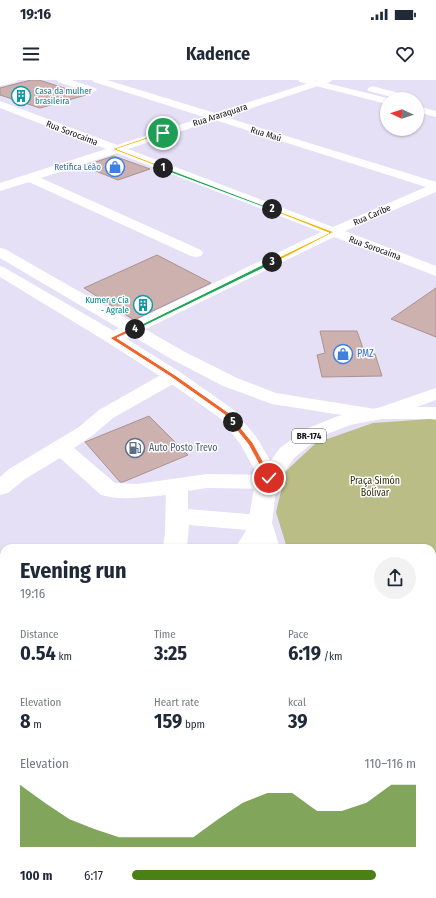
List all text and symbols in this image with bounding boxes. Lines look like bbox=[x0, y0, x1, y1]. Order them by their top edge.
text: 19:16 bbox=[20, 5, 51, 23]
icon: menu bbox=[20, 43, 42, 65]
text: Kadence bbox=[186, 43, 250, 65]
icon: heart bbox=[394, 43, 416, 65]
building icon: Casa da mulher brasileira bbox=[10, 85, 32, 107]
place label: Casa da mulher brasileira bbox=[35, 86, 93, 106]
north arrow bbox=[380, 92, 424, 136]
map controls bbox=[380, 92, 424, 136]
street label: Rua Araraquara bbox=[192, 101, 249, 129]
pin bbox=[146, 116, 180, 150]
street label: Rua Sorocaima bbox=[45, 119, 100, 148]
icon: arrive bbox=[152, 122, 174, 144]
street label: Rua Maú bbox=[249, 125, 283, 143]
shop icon: Retífica Leão bbox=[104, 156, 126, 178]
pin: 1 bbox=[153, 158, 173, 178]
text: 1 bbox=[161, 161, 165, 174]
place label: Retífica Leão bbox=[54, 162, 101, 172]
pin: 2 bbox=[262, 199, 282, 219]
text: 2 bbox=[269, 202, 275, 215]
street label: Rua Caribe bbox=[352, 202, 393, 228]
street label: Rua Sorocaima bbox=[348, 234, 403, 262]
pin: 3 bbox=[262, 252, 282, 272]
text: 3 bbox=[269, 255, 275, 268]
building icon: Kumer e Cia - Agrale bbox=[132, 294, 154, 316]
place label: Kumer e Cia - Agrale bbox=[85, 295, 130, 315]
pin: 4 bbox=[125, 319, 145, 339]
text: 4 bbox=[132, 322, 138, 335]
shop icon: PMZ bbox=[332, 343, 354, 365]
place label: PMZ bbox=[357, 348, 374, 360]
pin: 5 bbox=[223, 412, 243, 432]
text: 5 bbox=[230, 415, 236, 428]
road number: BR-174 bbox=[292, 429, 326, 443]
fuel station icon: Auto Posto Trevo bbox=[124, 437, 146, 459]
place label: Auto Posto Trevo bbox=[149, 442, 218, 454]
pin bbox=[252, 461, 286, 495]
icon: check bbox=[258, 467, 280, 489]
park label: Praça Simón Bolívar bbox=[350, 475, 400, 499]
text: Evening run bbox=[20, 557, 127, 584]
button: share bbox=[374, 557, 416, 599]
text: 19:16 bbox=[20, 586, 45, 601]
text: Distance bbox=[20, 628, 59, 641]
text: Time bbox=[154, 628, 176, 641]
text: Pace bbox=[288, 628, 309, 641]
text: 0.54 bbox=[20, 641, 56, 665]
text: 3:25 bbox=[154, 641, 187, 665]
text: 6:19 bbox=[288, 641, 321, 665]
text: km bbox=[56, 650, 72, 663]
text: /km bbox=[321, 650, 343, 663]
text: Elevation bbox=[20, 696, 61, 709]
text: Heart rate bbox=[154, 696, 199, 709]
text: kcal bbox=[288, 696, 306, 709]
text: 8 bbox=[20, 709, 31, 733]
text: 159 bbox=[154, 709, 182, 733]
text: 39 bbox=[288, 709, 308, 733]
text: m bbox=[31, 718, 42, 731]
text: bpm bbox=[182, 718, 205, 731]
text: Elevation bbox=[20, 756, 69, 771]
text: 110–116 m bbox=[365, 756, 416, 771]
text: 100 m bbox=[20, 868, 52, 883]
text: 6:17 bbox=[84, 868, 103, 883]

